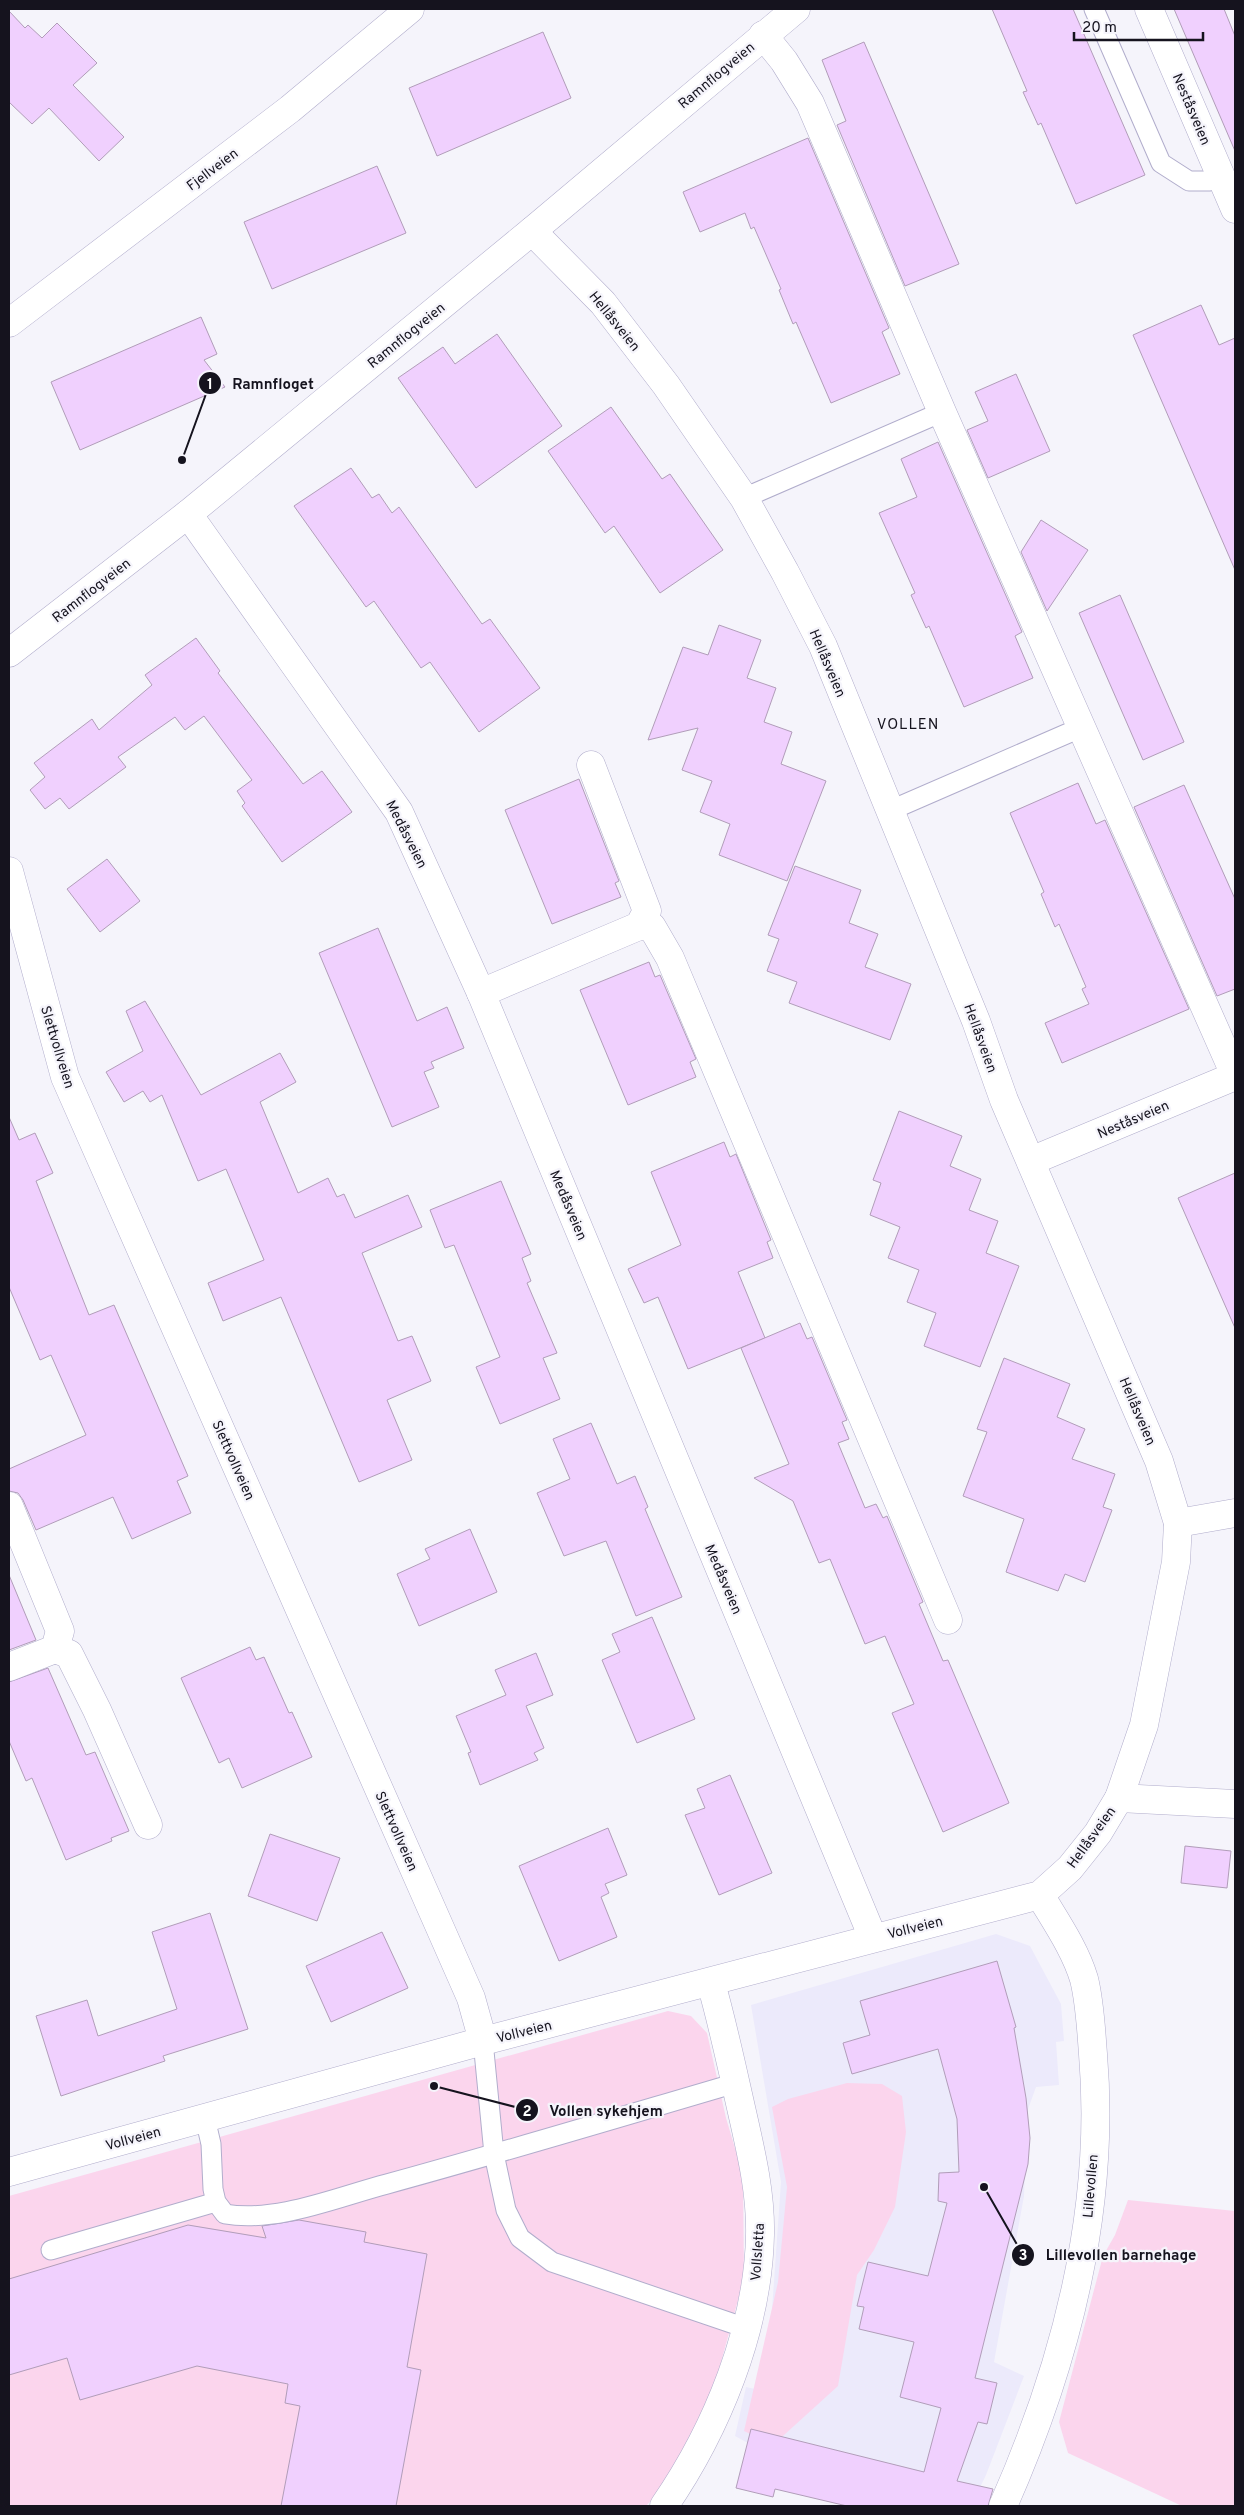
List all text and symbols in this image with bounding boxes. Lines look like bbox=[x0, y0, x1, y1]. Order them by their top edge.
scale bar bbox=[1074, 10, 1203, 42]
text: 20 m bbox=[1082, 19, 1117, 38]
street label: Ramnflogveien bbox=[675, 39, 759, 113]
street label: Neståsveien bbox=[1168, 71, 1213, 148]
street label: Fjellveien bbox=[184, 145, 242, 195]
street label: Hellåsveien bbox=[585, 289, 643, 355]
street label: Ramnflogveien bbox=[365, 300, 449, 373]
callout: Ramnfloget bbox=[197, 368, 324, 398]
text: 1 bbox=[207, 376, 213, 395]
text: Ramnfloget bbox=[232, 376, 314, 395]
street label: Ramnflogveien bbox=[49, 555, 135, 627]
street label: Hellåsveien bbox=[805, 627, 849, 700]
district label: VOLLEN bbox=[877, 716, 939, 735]
street label: Medåsveien bbox=[381, 798, 430, 872]
street label: Hellåsveien bbox=[959, 1002, 1000, 1075]
street label: Slettvollveien bbox=[36, 1004, 77, 1091]
street label: Neståsveien bbox=[1095, 1098, 1172, 1143]
street label: Medåsveien bbox=[545, 1168, 590, 1243]
street label: Hellåsveien bbox=[1115, 1375, 1159, 1448]
street label: Slettvollveien bbox=[207, 1418, 258, 1503]
street label: Medåsveien bbox=[700, 1542, 745, 1617]
street label: Slettvollveien bbox=[370, 1789, 421, 1874]
street label: Hellåsveien bbox=[1064, 1804, 1120, 1872]
street label: Vollveien bbox=[886, 1913, 945, 1944]
street label: Vollveien bbox=[495, 2017, 554, 2048]
callout: Vollen sykehjem bbox=[514, 2095, 673, 2125]
text: 2 bbox=[522, 2103, 532, 2122]
text: Vollen sykehjem bbox=[549, 2103, 663, 2122]
street label: Vollveien bbox=[104, 2124, 163, 2155]
street label: Lillevollen bbox=[1080, 2154, 1103, 2219]
street label: Vollsletta bbox=[748, 2222, 769, 2282]
callout: Lillevollen barnehage bbox=[1011, 2240, 1206, 2270]
text: 3 bbox=[1019, 2247, 1028, 2266]
text: Lillevollen barnehage bbox=[1046, 2247, 1196, 2266]

